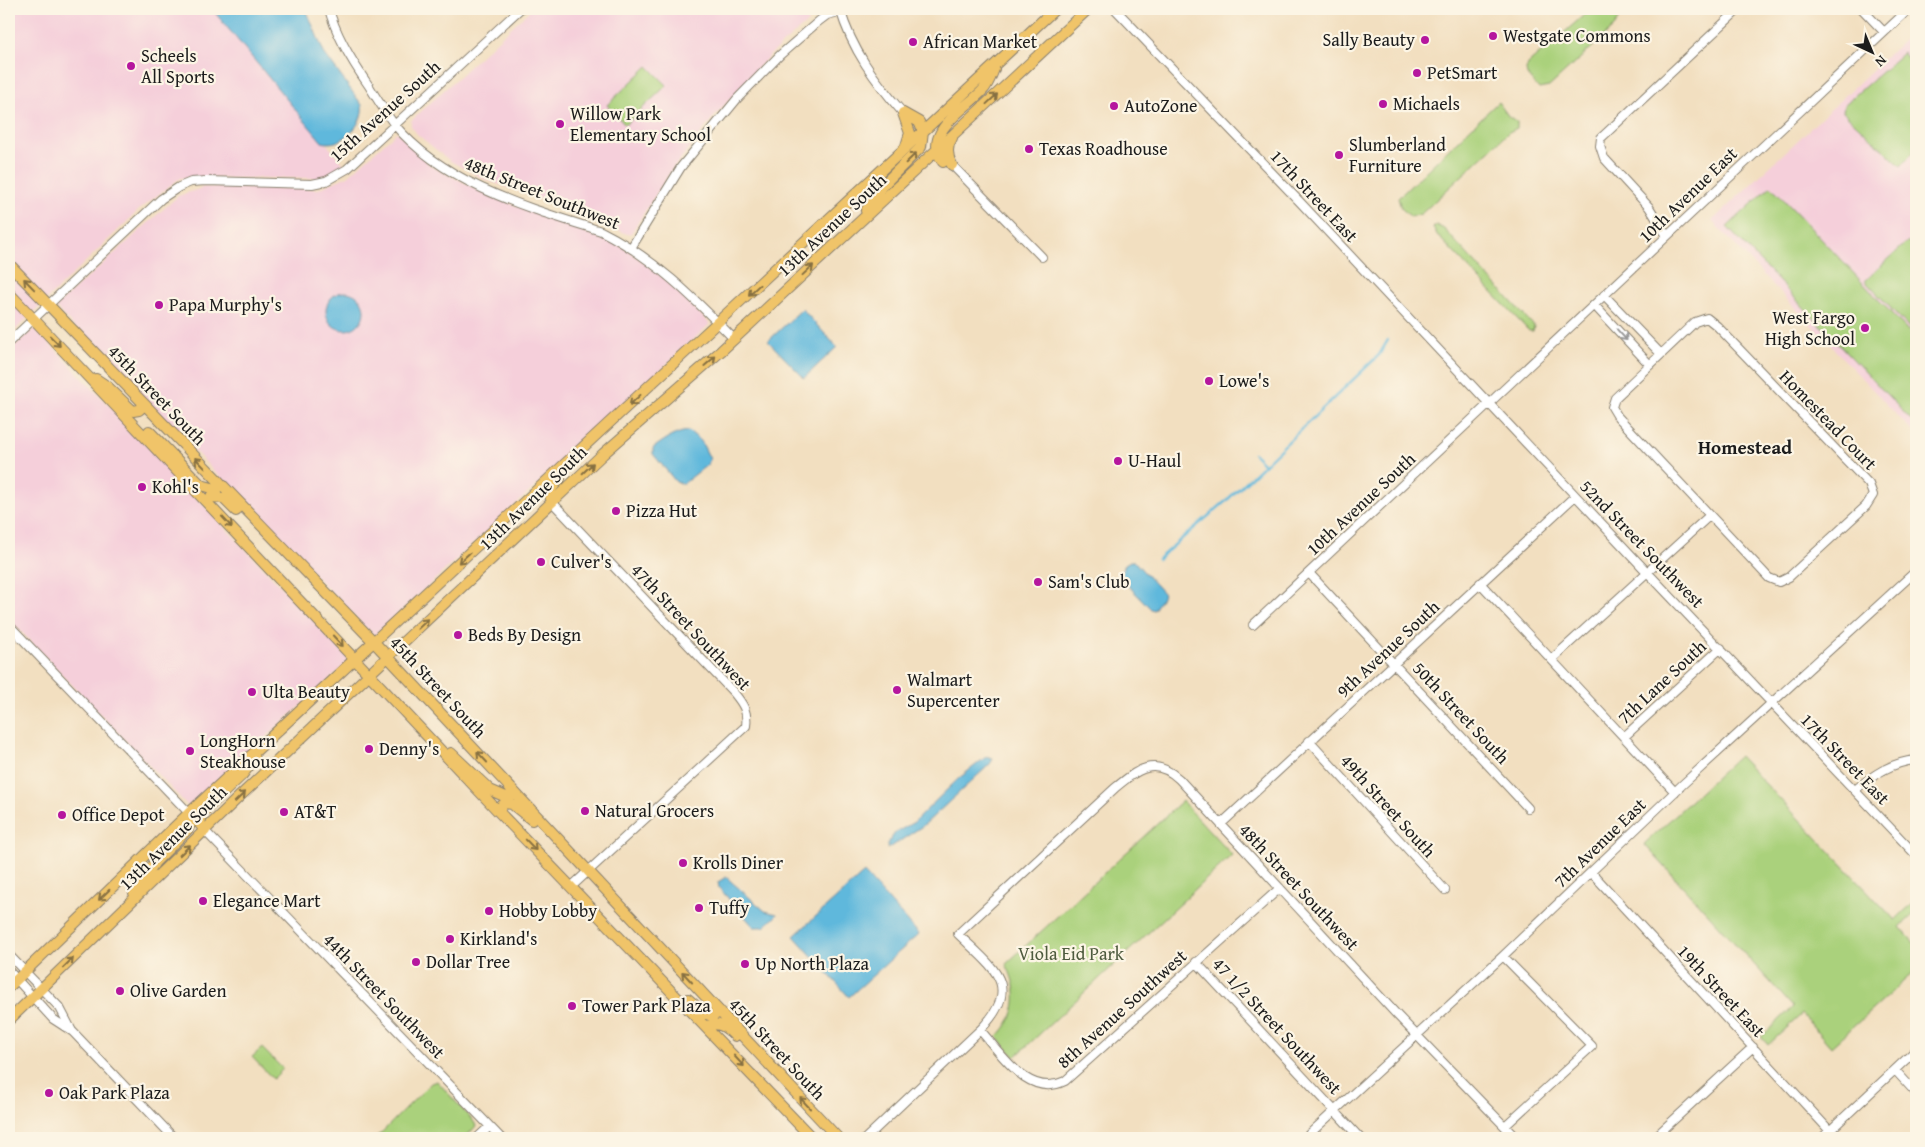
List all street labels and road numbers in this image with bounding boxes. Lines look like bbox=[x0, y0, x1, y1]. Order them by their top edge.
street label: 15th Avenue South bbox=[323, 53, 446, 168]
street label: 10th Avenue East bbox=[1632, 140, 1744, 249]
street label: 17th Street East bbox=[1264, 143, 1365, 249]
street label: 48th Street Southwest bbox=[460, 149, 625, 236]
street label: 13th Avenue South bbox=[771, 167, 893, 283]
street label: 45th Street South bbox=[102, 338, 213, 451]
street label: Homestead Court bbox=[1773, 363, 1884, 477]
street label: 13th Avenue South bbox=[472, 439, 593, 556]
street label: 10th Avenue South bbox=[1300, 446, 1422, 562]
street label: 52nd Street Southwest bbox=[1574, 473, 1711, 614]
street label: 47th Street Southwest bbox=[625, 557, 758, 697]
street label: 9th Avenue South bbox=[1330, 594, 1445, 704]
street label: 45th Street South bbox=[384, 629, 493, 744]
street label: 7th Lane South bbox=[1611, 633, 1712, 730]
street label: 50th Street South bbox=[1407, 655, 1516, 770]
street label: 17th Street East bbox=[1795, 707, 1897, 811]
street label: 49th Street South bbox=[1334, 748, 1442, 864]
street label: 13th Avenue South bbox=[112, 779, 233, 896]
street label: 7th Avenue East bbox=[1547, 791, 1652, 894]
street label: 48th Street Southwest bbox=[1233, 817, 1366, 957]
street label: 44th Street Southwest bbox=[317, 927, 452, 1065]
street label: 19th Street East bbox=[1671, 938, 1772, 1044]
street label: 8th Avenue Southwest bbox=[1051, 942, 1193, 1075]
street label: 47 1/2 Street Southwest bbox=[1206, 951, 1349, 1101]
street label: 45th Street South bbox=[723, 991, 832, 1106]

